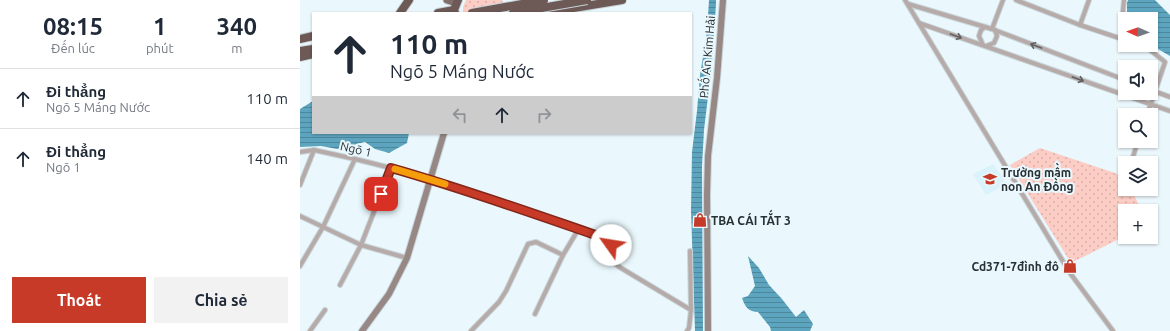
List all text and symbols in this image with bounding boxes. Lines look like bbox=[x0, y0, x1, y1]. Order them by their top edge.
north arrow bbox=[1118, 12, 1158, 52]
map controls bbox=[1118, 12, 1158, 244]
text: 08:15 bbox=[43, 13, 103, 40]
text: 1 bbox=[153, 13, 166, 40]
text: 340 bbox=[216, 13, 257, 40]
street label: Phố An Kim Hải bbox=[696, 15, 717, 99]
icon: ahead bbox=[324, 28, 376, 80]
text: 110 m bbox=[390, 28, 468, 59]
one-way arrow bbox=[949, 32, 961, 40]
text: Đến lúc bbox=[51, 41, 95, 55]
text: phút bbox=[146, 41, 174, 55]
text: m bbox=[231, 41, 242, 55]
one-way arrow bbox=[1031, 41, 1043, 49]
button: sound bbox=[1118, 60, 1158, 100]
text: Ngõ 5 Máng Nước bbox=[390, 61, 534, 81]
one-way arrow bbox=[1071, 76, 1084, 83]
text: Đi thẳng bbox=[46, 83, 106, 100]
icon: ahead bbox=[12, 88, 34, 110]
text: 110 m bbox=[246, 90, 288, 107]
text: Ngõ 5 Máng Nước bbox=[46, 100, 150, 114]
icon: left bbox=[449, 104, 471, 126]
icon: ahead bbox=[491, 104, 513, 126]
icon: right bbox=[533, 104, 555, 126]
button: search bbox=[1118, 108, 1158, 148]
street label: Ngõ 1 bbox=[339, 139, 373, 159]
text: Đi thẳng bbox=[46, 143, 106, 160]
icon: ahead bbox=[12, 148, 34, 170]
text: 140 m bbox=[246, 150, 288, 167]
button: layers bbox=[1118, 156, 1158, 196]
text: Ngõ 1 bbox=[46, 160, 81, 174]
place label: Trường mầm non An Đồng bbox=[1001, 162, 1074, 193]
school or university icon: Trường mầm non An Đồng bbox=[982, 171, 998, 187]
pin bbox=[364, 177, 398, 211]
icon: arrive bbox=[370, 183, 392, 205]
button: + bbox=[1118, 204, 1158, 244]
place label: TBA CÁI TẮT 3 bbox=[711, 209, 791, 227]
shop icon: TBA CÁI TẮT 3 bbox=[692, 212, 708, 228]
position arrow bbox=[590, 224, 632, 266]
shop icon: Cd371-7đình đô bbox=[1062, 258, 1078, 274]
place label: Cd371-7đình đô bbox=[971, 260, 1059, 273]
button: Thoát bbox=[12, 277, 146, 323]
button: Chia sẻ bbox=[154, 277, 288, 323]

